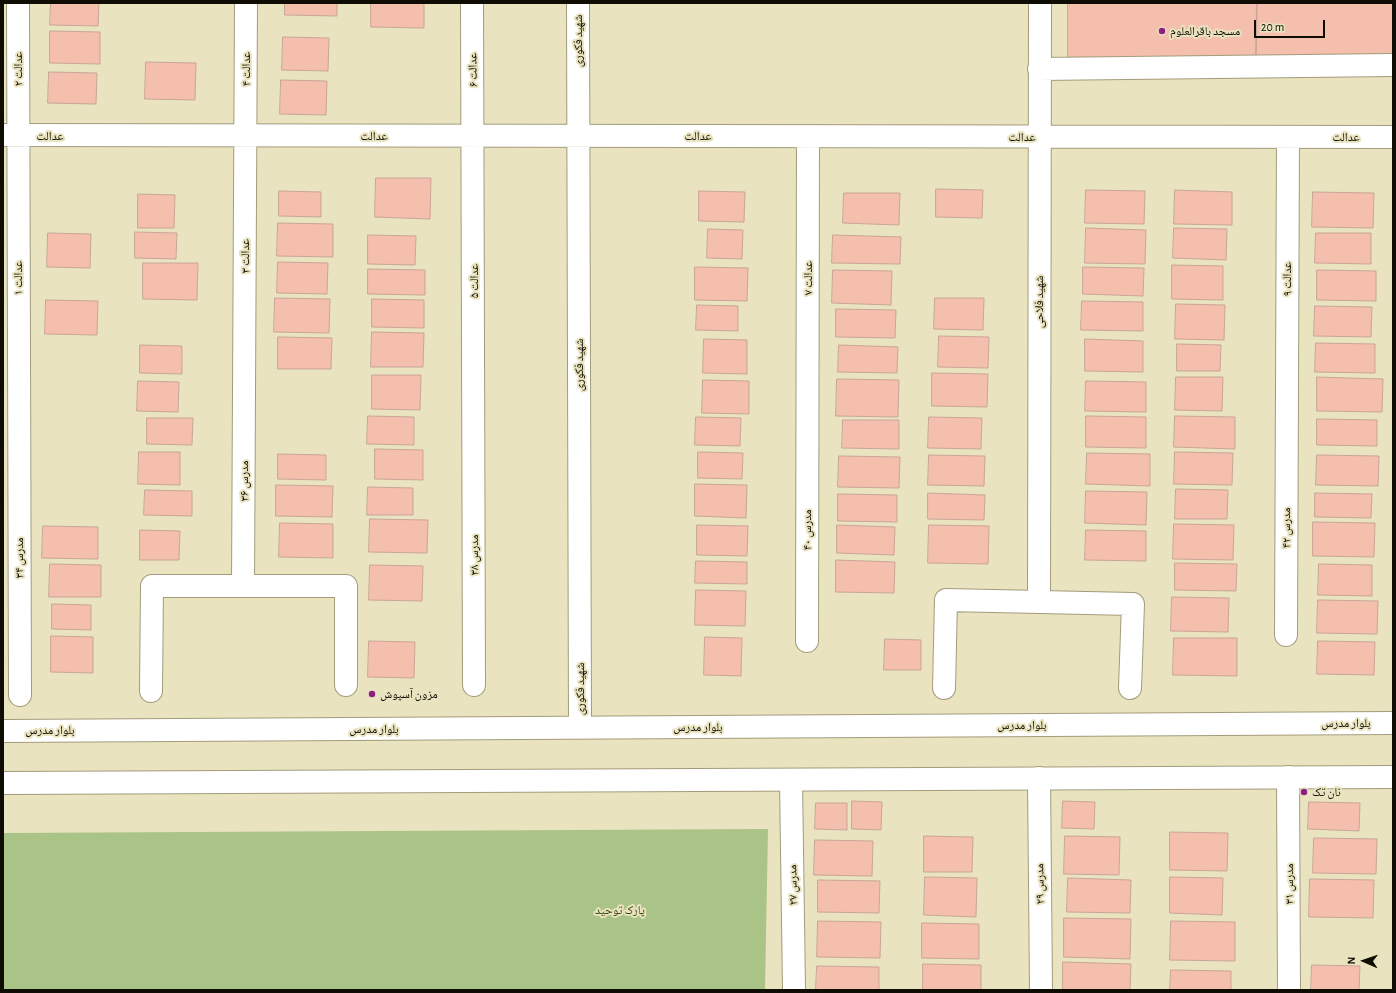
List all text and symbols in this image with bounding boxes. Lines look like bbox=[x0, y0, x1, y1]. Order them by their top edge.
scale bar bbox=[1256, 12, 1327, 38]
street label: شهید فکوری bbox=[571, 15, 585, 67]
text: 20 m bbox=[1261, 21, 1284, 33]
place label: مسجد باقرالعلوم bbox=[1170, 24, 1240, 38]
marker: مسجد باقرالعلوم bbox=[1157, 26, 1167, 36]
street label: عدالت ۲ bbox=[11, 52, 25, 86]
street label: عدالت ۴ bbox=[239, 52, 253, 86]
street label: عدالت ۶ bbox=[466, 53, 480, 87]
street label: عدالت bbox=[37, 129, 63, 143]
street label: عدالت bbox=[361, 129, 387, 143]
street label: عدالت bbox=[685, 129, 711, 143]
street label: عدالت bbox=[1009, 130, 1035, 144]
street label: عدالت bbox=[1333, 130, 1359, 144]
street label: عدالت ۳ bbox=[238, 239, 252, 273]
street label: عدالت ۱ bbox=[11, 261, 25, 295]
street label: عدالت ۷ bbox=[801, 261, 815, 295]
street label: عدالت ۹ bbox=[1280, 262, 1294, 296]
street label: عدالت ۵ bbox=[467, 264, 481, 298]
street label: شهید فلاحی bbox=[1032, 276, 1046, 328]
street label: شهید فکوری bbox=[572, 339, 586, 391]
street label: مدرس ۳۶ bbox=[237, 461, 251, 501]
street label: مدرس ۴۲ bbox=[1279, 508, 1293, 548]
street label: مدرس ۴۰ bbox=[800, 510, 814, 550]
street label: مدرس ۳۸ bbox=[467, 535, 481, 575]
street label: مدرس ۳۴ bbox=[12, 538, 26, 578]
street label: شهید فکوری bbox=[573, 663, 587, 715]
place label: مزون آسپوش bbox=[380, 687, 438, 701]
marker: مزون آسپوش bbox=[367, 689, 377, 699]
street label: بلوار مدرس bbox=[1321, 716, 1371, 730]
street label: بلوار مدرس bbox=[997, 718, 1047, 732]
street label: بلوار مدرس bbox=[673, 720, 723, 734]
street label: بلوار مدرس bbox=[349, 722, 399, 736]
street label: بلوار مدرس bbox=[25, 723, 75, 737]
place label: نان تک bbox=[1312, 785, 1341, 799]
marker: نان تک bbox=[1299, 787, 1309, 797]
street label: مدرس ۲۹ bbox=[1032, 864, 1048, 904]
street label: مدرس ۳۱ bbox=[1282, 864, 1296, 904]
street label: مدرس ۲۷ bbox=[785, 865, 801, 905]
park label: پارک توحید bbox=[595, 903, 645, 917]
north arrow bbox=[1344, 941, 1384, 981]
text: N bbox=[1346, 957, 1357, 965]

